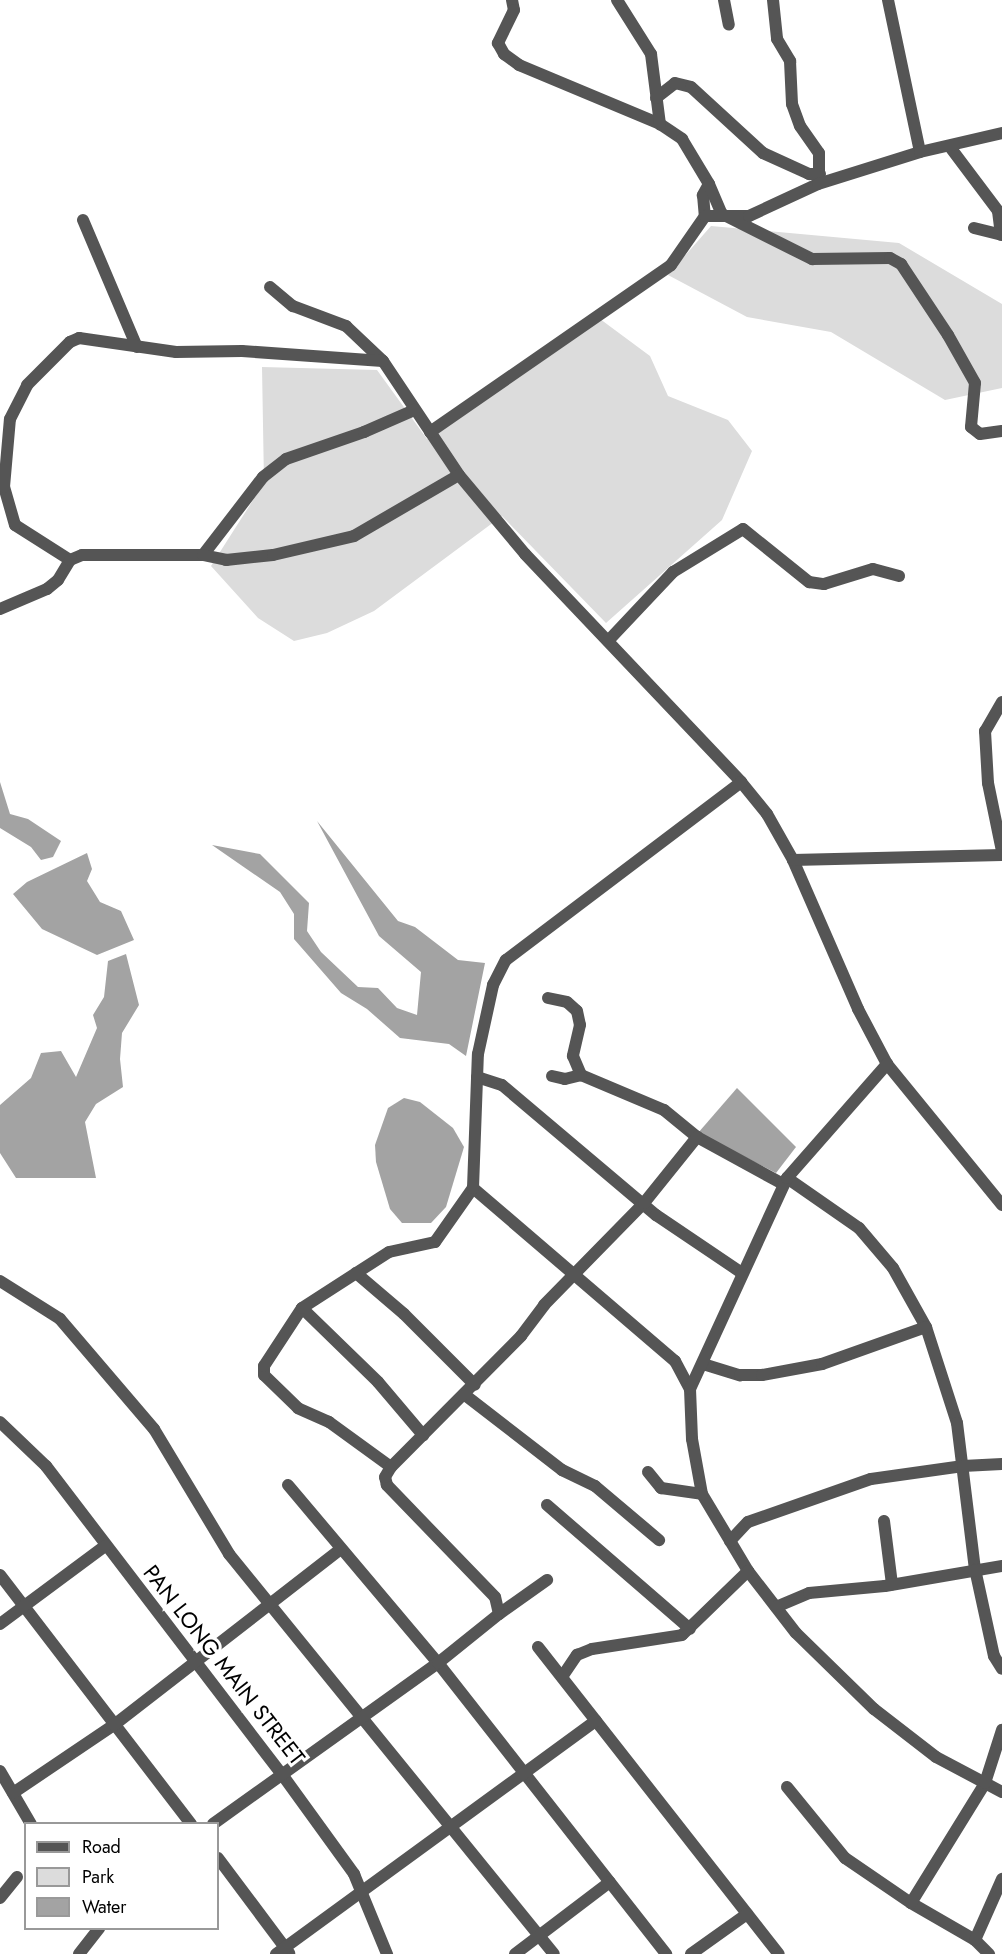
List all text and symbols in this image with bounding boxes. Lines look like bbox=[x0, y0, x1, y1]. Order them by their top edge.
street label: PAN LONG MAIN STREET bbox=[138, 1560, 310, 1770]
legend bbox=[24, 1822, 219, 1930]
text: Road bbox=[82, 1834, 121, 1860]
text: Park bbox=[82, 1864, 114, 1890]
text: Water bbox=[82, 1894, 126, 1920]

